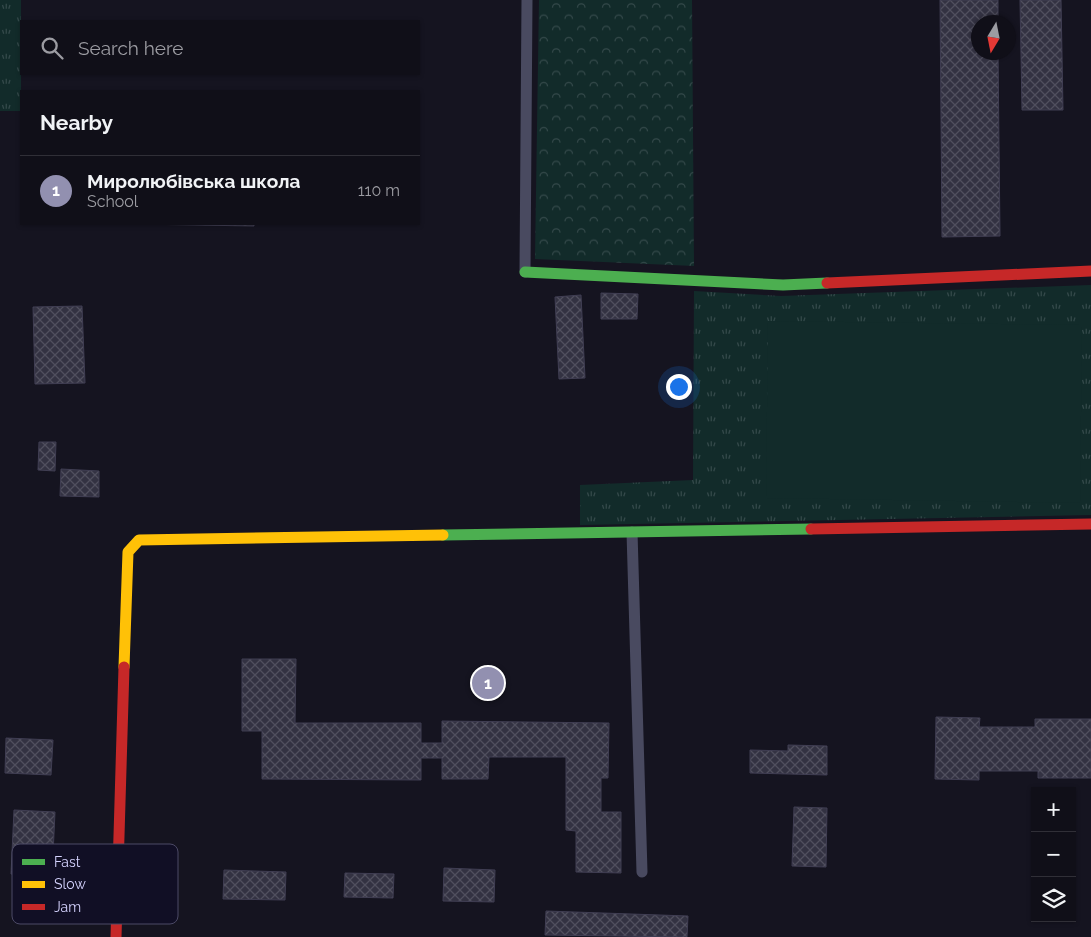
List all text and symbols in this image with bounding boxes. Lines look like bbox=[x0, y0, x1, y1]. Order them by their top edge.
north arrow bbox=[971, 15, 1016, 60]
search box bbox=[20, 20, 420, 75]
icon: search bbox=[38, 34, 66, 62]
text: Search here bbox=[78, 37, 184, 59]
text: Nearby bbox=[40, 110, 113, 135]
text: Миролюбівська школа bbox=[87, 170, 300, 192]
text: 1 bbox=[52, 181, 60, 200]
text: 110 m bbox=[358, 181, 400, 200]
text: School bbox=[87, 192, 138, 211]
your location bbox=[666, 374, 692, 400]
pin: 1 bbox=[472, 664, 504, 702]
map controls bbox=[1031, 787, 1076, 922]
button: + bbox=[1031, 787, 1076, 832]
button: − bbox=[1031, 832, 1076, 877]
legend bbox=[12, 844, 178, 924]
text: Fast bbox=[54, 854, 81, 870]
text: Slow bbox=[54, 876, 86, 892]
button: layers bbox=[1031, 877, 1076, 922]
text: Jam bbox=[54, 899, 81, 915]

